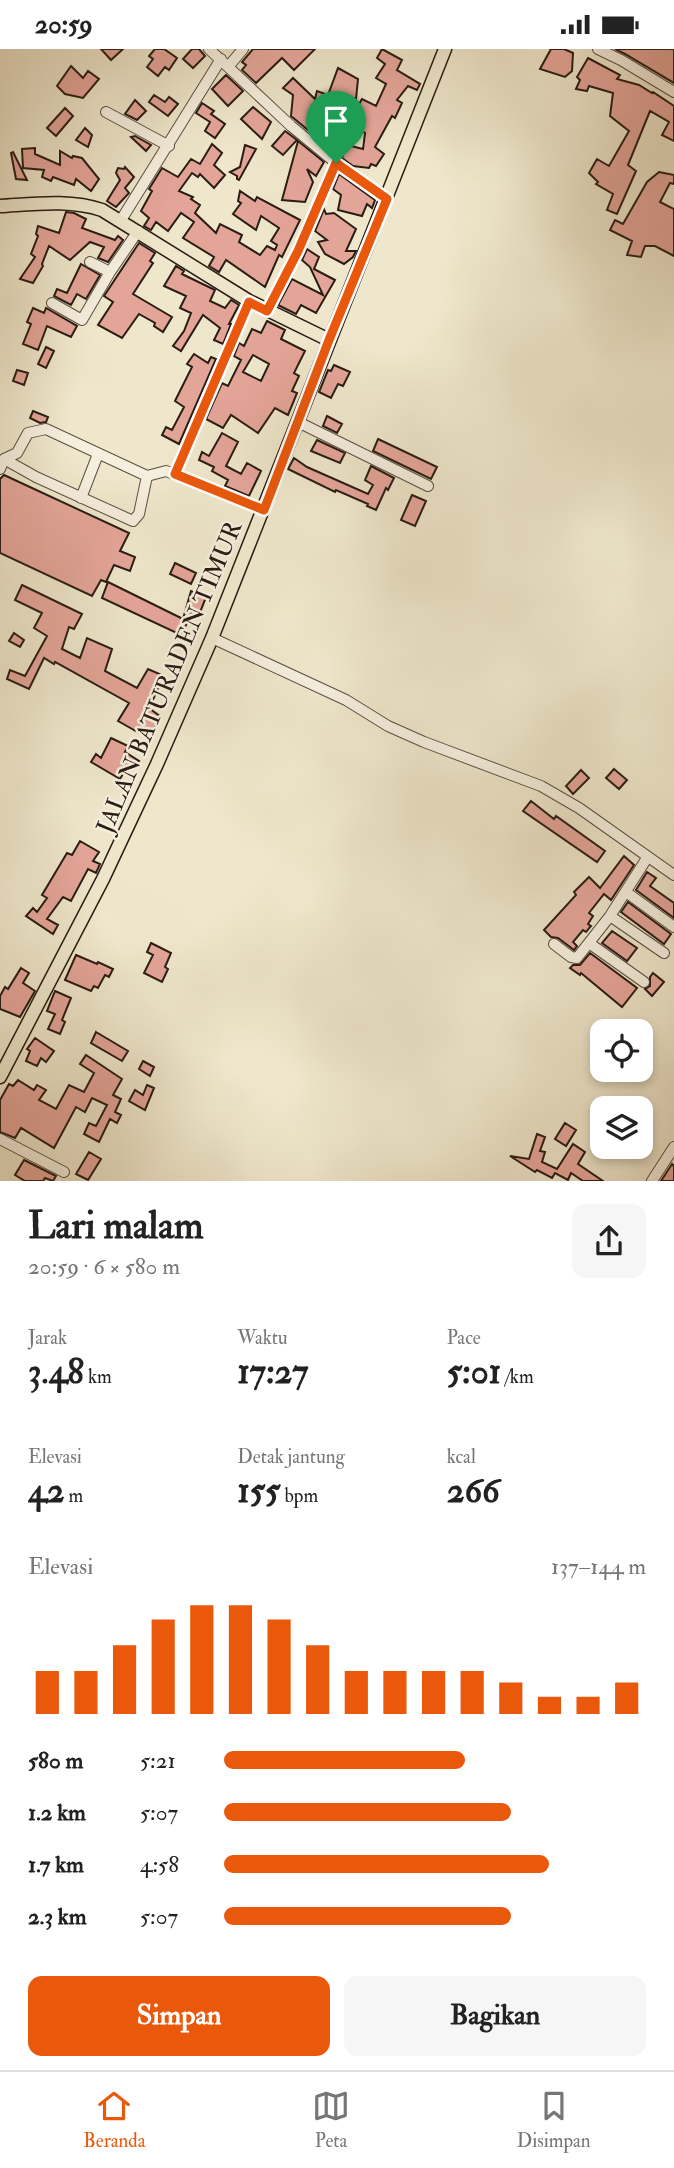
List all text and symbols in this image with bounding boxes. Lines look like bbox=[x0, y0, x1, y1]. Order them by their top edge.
text: 20:59 bbox=[35, 9, 93, 41]
pin bbox=[306, 91, 366, 163]
icon: arrive bbox=[317, 102, 355, 140]
street label: JALAN BATURADEN TIMUR bbox=[89, 516, 250, 839]
map controls bbox=[590, 1019, 653, 1159]
button: locate bbox=[590, 1019, 653, 1082]
button: layers bbox=[590, 1096, 653, 1159]
text: Lari malam bbox=[28, 1202, 203, 1250]
button: share bbox=[572, 1204, 646, 1278]
text: 20:59 · 6 × 580 m bbox=[28, 1252, 180, 1281]
text: Jarak bbox=[28, 1326, 67, 1350]
text: Waktu bbox=[237, 1326, 288, 1350]
text: Pace bbox=[447, 1326, 481, 1350]
text: 3.48 bbox=[28, 1350, 84, 1394]
text: 17:27 bbox=[237, 1350, 308, 1394]
text: 5:01 bbox=[447, 1350, 501, 1394]
text: km bbox=[84, 1365, 112, 1389]
text: /km bbox=[501, 1365, 534, 1389]
text: Elevasi bbox=[28, 1445, 82, 1469]
text: Detak jantung bbox=[237, 1445, 345, 1469]
text: kcal bbox=[447, 1445, 476, 1469]
text: 42 bbox=[28, 1469, 65, 1513]
text: 155 bbox=[237, 1469, 280, 1513]
text: 266 bbox=[447, 1469, 500, 1513]
text: m bbox=[65, 1484, 83, 1508]
text: bpm bbox=[280, 1484, 318, 1508]
text: Elevasi bbox=[28, 1552, 93, 1581]
text: 137–144 m bbox=[551, 1552, 646, 1581]
text: 580 m bbox=[28, 1746, 83, 1775]
text: 5:21 bbox=[140, 1746, 176, 1775]
text: 1.2 km bbox=[28, 1798, 86, 1827]
text: 5:07 bbox=[140, 1798, 178, 1827]
text: 1.7 km bbox=[28, 1850, 84, 1879]
text: 4:58 bbox=[140, 1850, 179, 1879]
text: 2.3 km bbox=[28, 1902, 87, 1931]
text: 5:07 bbox=[140, 1902, 178, 1931]
button: Simpan bbox=[28, 1976, 330, 2056]
button: Bagikan bbox=[344, 1976, 646, 2056]
tab: Beranda bbox=[83, 2087, 145, 2153]
tab: Peta bbox=[312, 2087, 350, 2153]
tab: Disimpan bbox=[517, 2087, 591, 2153]

